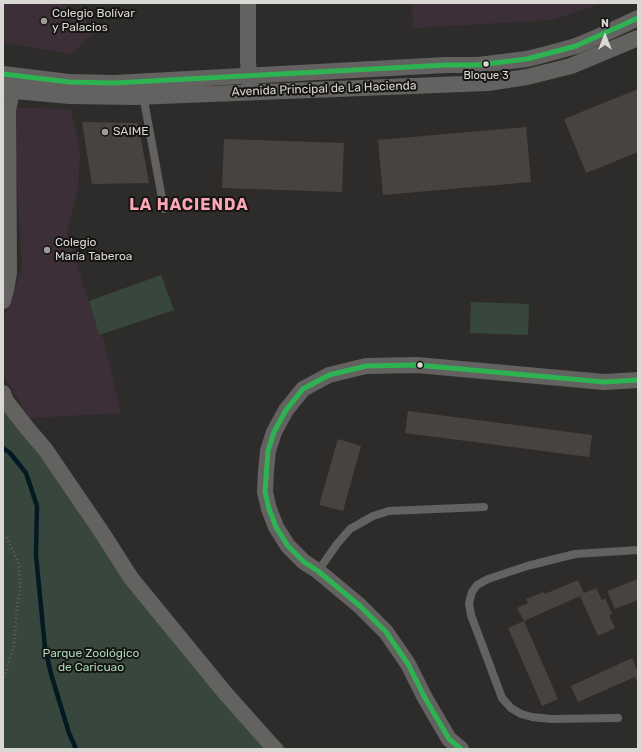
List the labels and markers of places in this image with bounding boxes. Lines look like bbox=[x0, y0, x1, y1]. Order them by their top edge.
place label: Colegio Bolívar y Palacios bbox=[52, 7, 135, 35]
marker: Colegio Bolívar y Palacios bbox=[39, 16, 49, 26]
marker: Bloque 3 bbox=[481, 59, 491, 69]
place label: Bloque 3 bbox=[464, 69, 508, 83]
place label: SAIME bbox=[113, 125, 148, 139]
marker: SAIME bbox=[100, 127, 110, 137]
place label: Colegio María Taberoa bbox=[55, 236, 132, 264]
marker: Colegio María Taberoa bbox=[42, 245, 52, 255]
unlabelled marker bbox=[415, 360, 425, 370]

